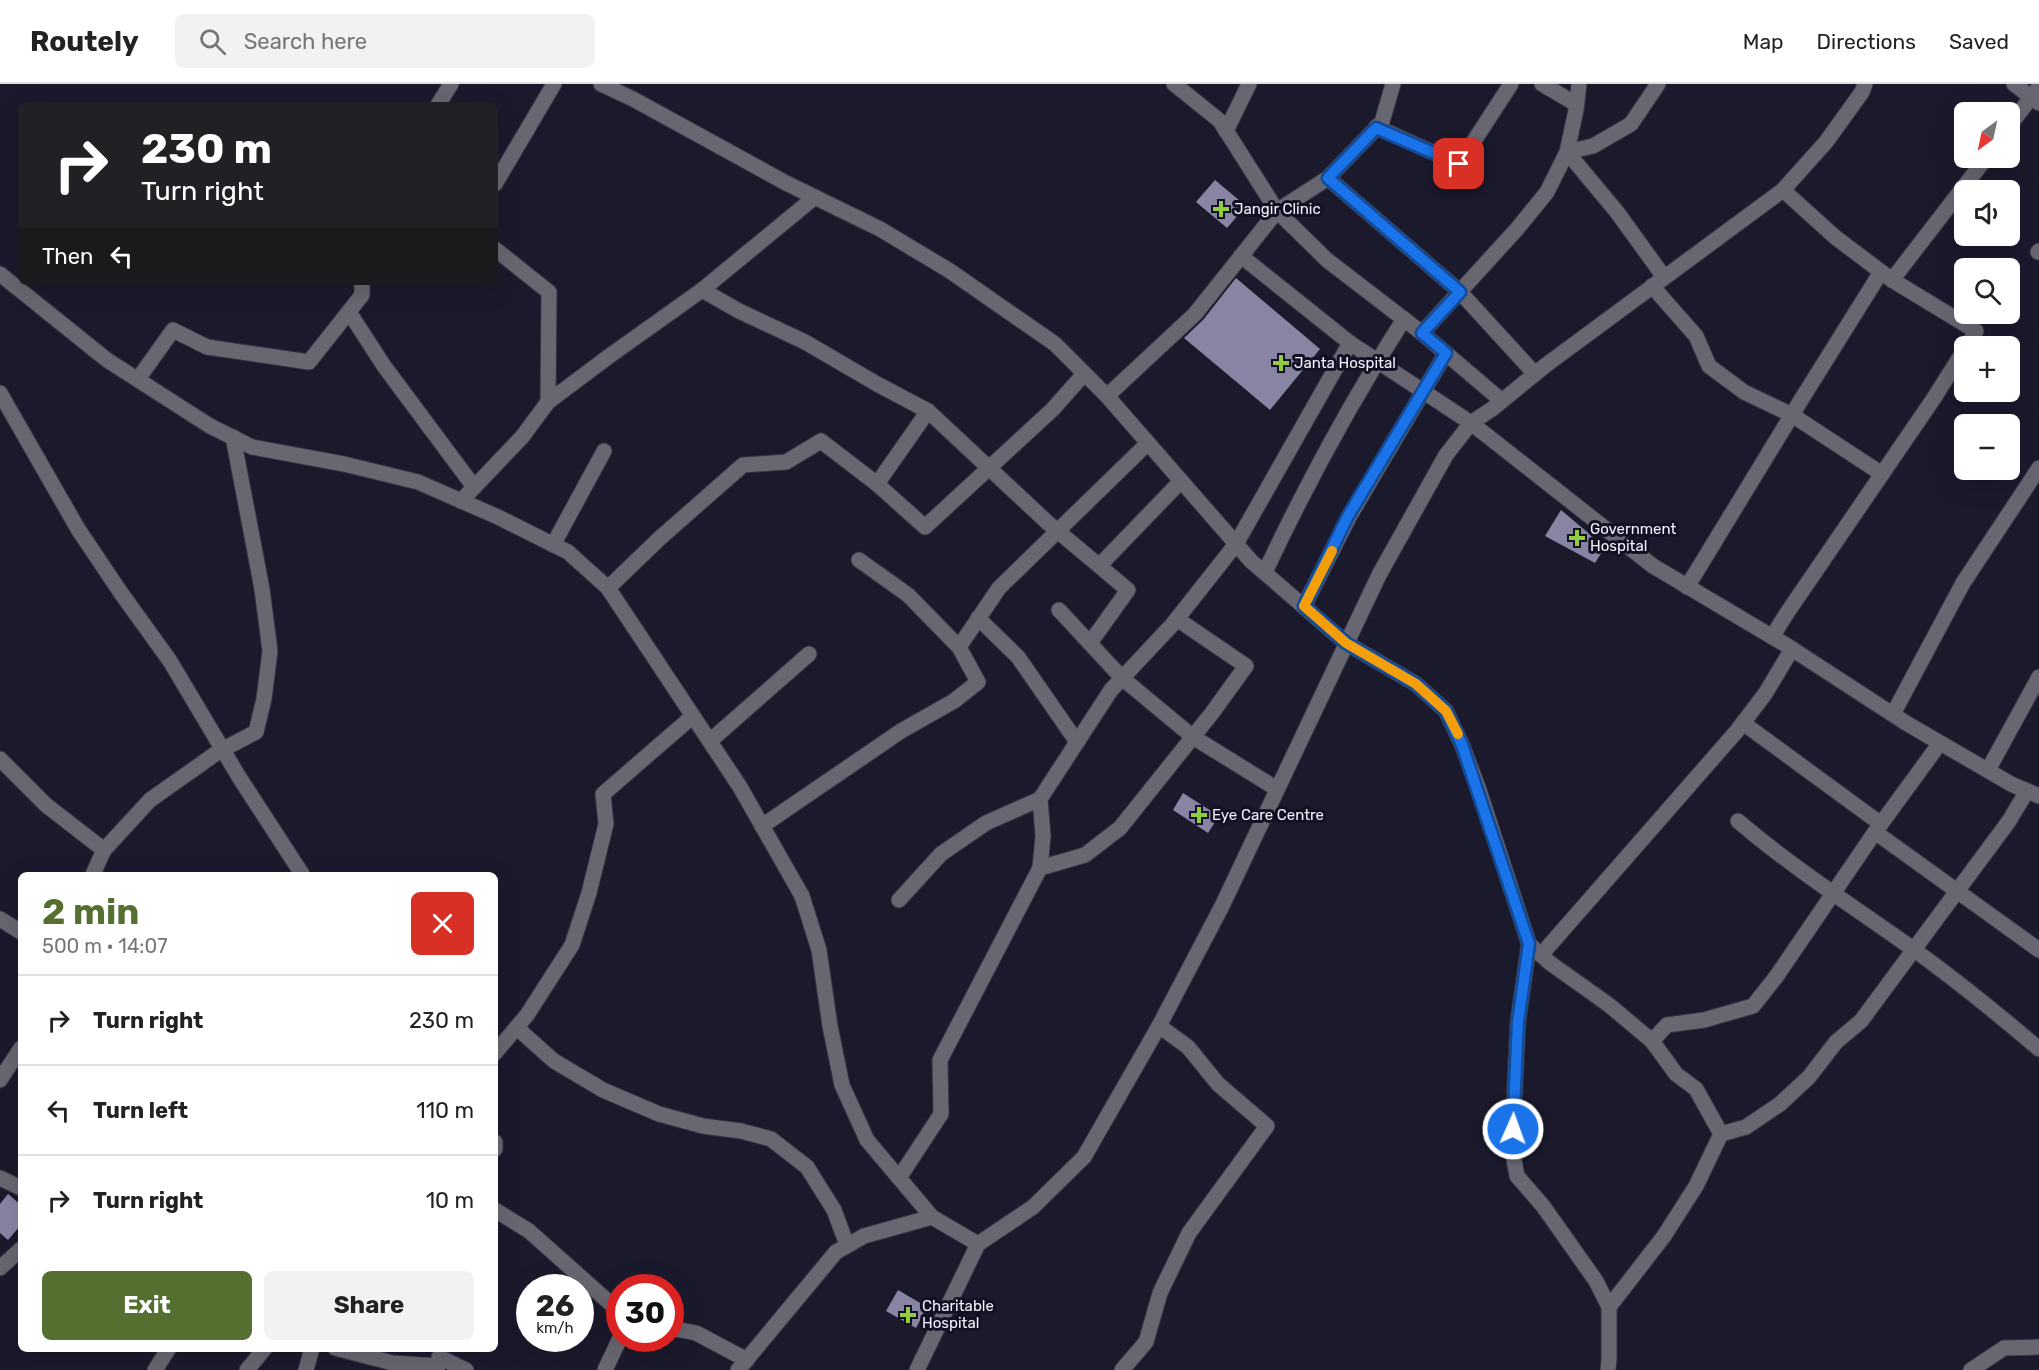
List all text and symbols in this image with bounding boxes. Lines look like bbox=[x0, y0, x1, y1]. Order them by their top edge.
search box bbox=[175, 14, 595, 68]
text: Routely bbox=[30, 25, 139, 58]
icon: search bbox=[196, 25, 229, 58]
text: Search here bbox=[244, 28, 367, 55]
text: Map bbox=[1743, 29, 1784, 54]
text: Directions bbox=[1817, 29, 1916, 54]
text: Saved bbox=[1949, 29, 2009, 54]
north arrow bbox=[1954, 102, 2020, 168]
map controls bbox=[1954, 102, 2020, 480]
text: 230 m bbox=[141, 124, 272, 174]
icon: right bbox=[42, 126, 120, 204]
pin bbox=[1433, 138, 1484, 189]
icon: arrive bbox=[1442, 147, 1475, 180]
text: Turn right bbox=[141, 175, 264, 207]
button: sound bbox=[1954, 180, 2020, 246]
marker: Jangir Clinic bbox=[1212, 200, 1230, 218]
place label: Jangir Clinic bbox=[1234, 200, 1321, 218]
icon: left bbox=[105, 240, 138, 273]
text: Then bbox=[42, 243, 93, 270]
button: search bbox=[1954, 258, 2020, 324]
button: + bbox=[1954, 336, 2020, 402]
marker: Janta Hospital bbox=[1272, 354, 1290, 372]
place label: Janta Hospital bbox=[1294, 354, 1396, 372]
button: − bbox=[1954, 414, 2020, 480]
place label: Government Hospital bbox=[1590, 520, 1676, 555]
marker: Government Hospital bbox=[1568, 529, 1586, 547]
marker: Eye Care Centre bbox=[1190, 806, 1208, 824]
place label: Eye Care Centre bbox=[1212, 806, 1324, 824]
text: 2 min bbox=[42, 890, 140, 933]
button: close bbox=[411, 892, 474, 955]
text: 500 m · 14:07 bbox=[42, 934, 167, 958]
icon: right bbox=[42, 1004, 75, 1037]
text: Turn right bbox=[93, 1007, 203, 1034]
text: 230 m bbox=[409, 1007, 474, 1034]
icon: left bbox=[42, 1094, 75, 1127]
text: Turn left bbox=[93, 1097, 188, 1124]
text: 110 m bbox=[416, 1097, 474, 1124]
position arrow bbox=[1481, 1097, 1545, 1161]
icon: right bbox=[42, 1184, 75, 1217]
text: Turn right bbox=[93, 1187, 203, 1214]
text: 10 m bbox=[426, 1187, 474, 1214]
button: Exit bbox=[42, 1271, 252, 1340]
button: Share bbox=[264, 1271, 474, 1340]
speed limit sign: 30 bbox=[606, 1274, 684, 1352]
text: 26 bbox=[535, 1288, 575, 1324]
place label: Charitable Hospital bbox=[922, 1297, 994, 1332]
marker: Charitable Hospital bbox=[899, 1306, 917, 1324]
text: km/h bbox=[536, 1319, 574, 1337]

